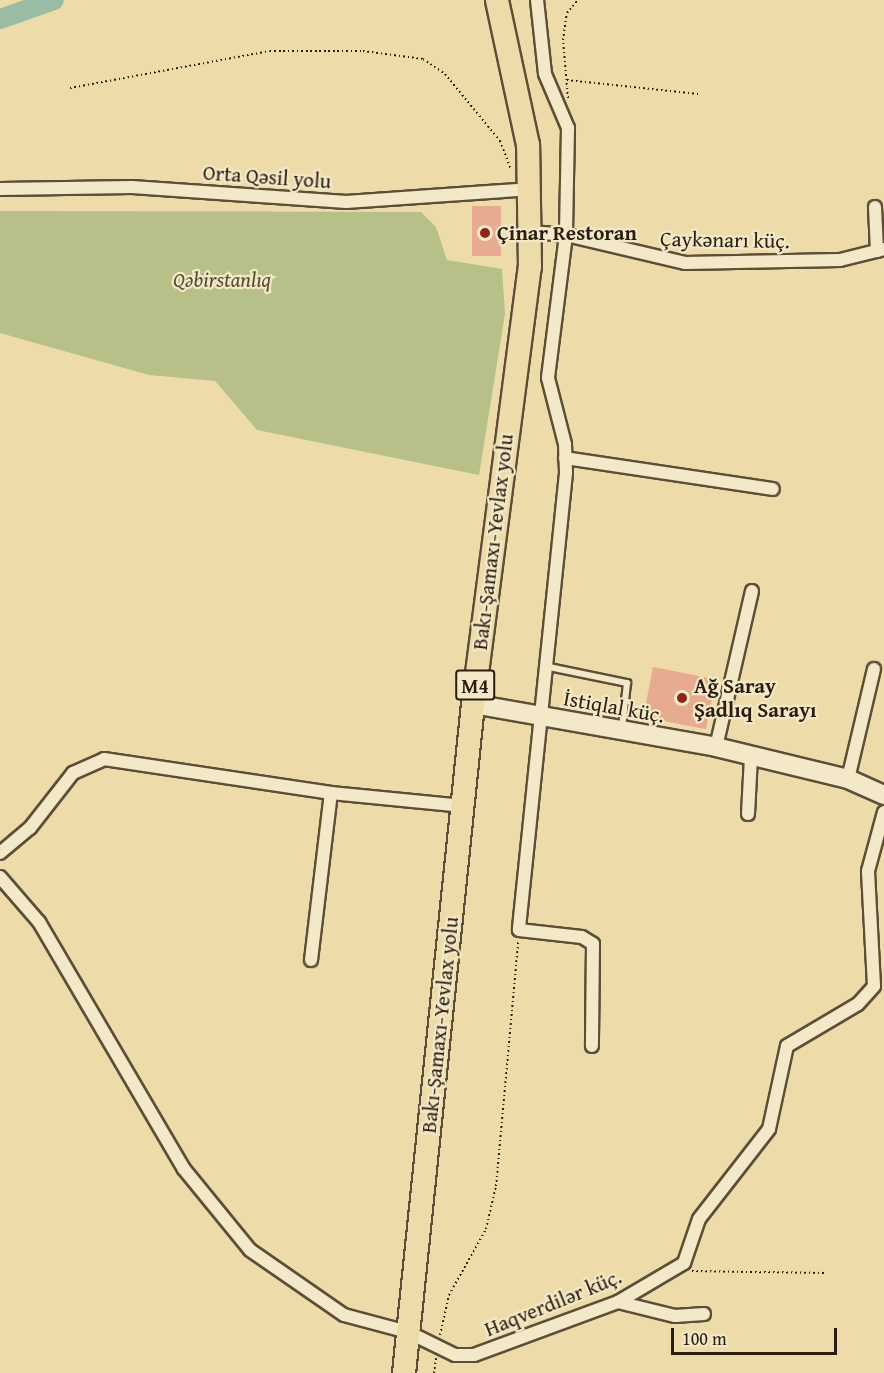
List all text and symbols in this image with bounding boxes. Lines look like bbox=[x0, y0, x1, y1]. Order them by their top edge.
street label: Orta Qəsil yolu bbox=[202, 160, 332, 194]
place label: Çinar Restoran bbox=[497, 220, 637, 246]
marker: Çinar Restoran bbox=[478, 226, 492, 240]
street label: Çaykənarı küç. bbox=[660, 226, 790, 254]
park label: Qəbirstanlıq bbox=[173, 267, 271, 293]
street label: Bakı-Şamaxı-Yevlax yolu bbox=[467, 433, 519, 651]
road number: M4 bbox=[454, 668, 496, 702]
place label: Ağ Saray Şadlıq Sarayı bbox=[694, 673, 817, 723]
street label: İstiqlal küç. bbox=[562, 686, 666, 728]
marker: Ağ Saray Şadlıq Sarayı bbox=[675, 691, 689, 705]
street label: Bakı-Şamaxı-Yevlax yolu bbox=[416, 916, 464, 1134]
street label: Haqverdilər küç. bbox=[481, 1264, 625, 1342]
scale bar bbox=[674, 1316, 840, 1354]
text: 100 m bbox=[682, 1325, 727, 1352]

